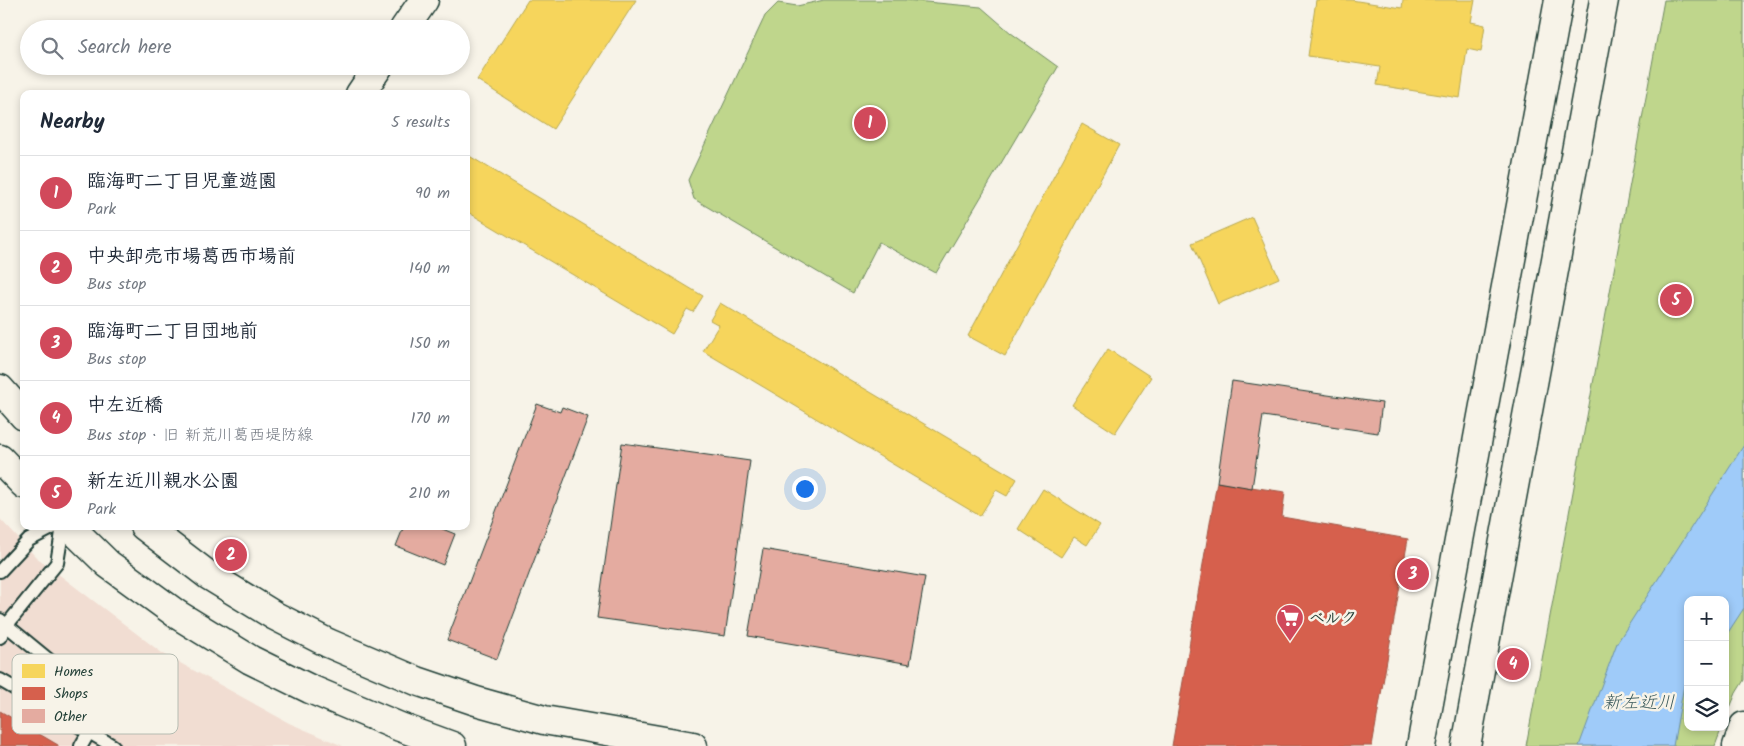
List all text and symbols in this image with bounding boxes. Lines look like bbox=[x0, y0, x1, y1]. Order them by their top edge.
search box bbox=[20, 20, 470, 75]
text: Search here bbox=[78, 33, 172, 63]
icon: search bbox=[38, 34, 66, 62]
pin: 1 bbox=[854, 104, 886, 142]
text: Nearby bbox=[40, 106, 105, 139]
text: 5 results bbox=[391, 110, 450, 135]
text: 臨海町二丁目児童遊園 bbox=[87, 167, 277, 197]
text: 1 bbox=[54, 181, 58, 206]
text: 90 m bbox=[415, 181, 450, 206]
text: Park bbox=[87, 197, 116, 222]
text: 中央卸売市場葛西市場前 bbox=[87, 242, 296, 272]
text: 2 bbox=[51, 256, 61, 281]
text: 140 m bbox=[409, 256, 450, 281]
text: Bus stop bbox=[87, 272, 146, 297]
pin: 5 bbox=[1660, 281, 1692, 319]
text: 臨海町二丁目団地前 bbox=[87, 317, 258, 347]
text: 3 bbox=[52, 331, 60, 356]
text: 150 m bbox=[409, 331, 450, 356]
text: Bus stop bbox=[87, 347, 146, 372]
text: 中左近橋 bbox=[87, 391, 163, 421]
text: 4 bbox=[52, 406, 60, 431]
text: 170 m bbox=[410, 406, 450, 431]
text: Bus stop · 旧 新荒川葛西堤防線 bbox=[87, 423, 313, 448]
text: 新左近川親水公園 bbox=[87, 467, 239, 497]
your location bbox=[792, 476, 818, 502]
text: 5 bbox=[52, 481, 60, 506]
text: 210 m bbox=[409, 481, 450, 506]
text: Park bbox=[87, 497, 116, 522]
pin: 2 bbox=[215, 536, 247, 574]
pin: 3 bbox=[1397, 555, 1429, 593]
map controls bbox=[1684, 596, 1729, 731]
button: + bbox=[1684, 596, 1729, 641]
supermarket icon: ベルク bbox=[1275, 603, 1305, 642]
place label: ベルク bbox=[1309, 606, 1357, 631]
button: − bbox=[1684, 641, 1729, 686]
pin: 4 bbox=[1497, 645, 1529, 683]
legend bbox=[12, 654, 178, 734]
text: Homes bbox=[54, 661, 93, 683]
text: Shops bbox=[54, 683, 88, 705]
button: layers bbox=[1684, 686, 1729, 731]
water label: 新左近川 bbox=[1603, 689, 1675, 718]
text: Other bbox=[54, 706, 88, 728]

